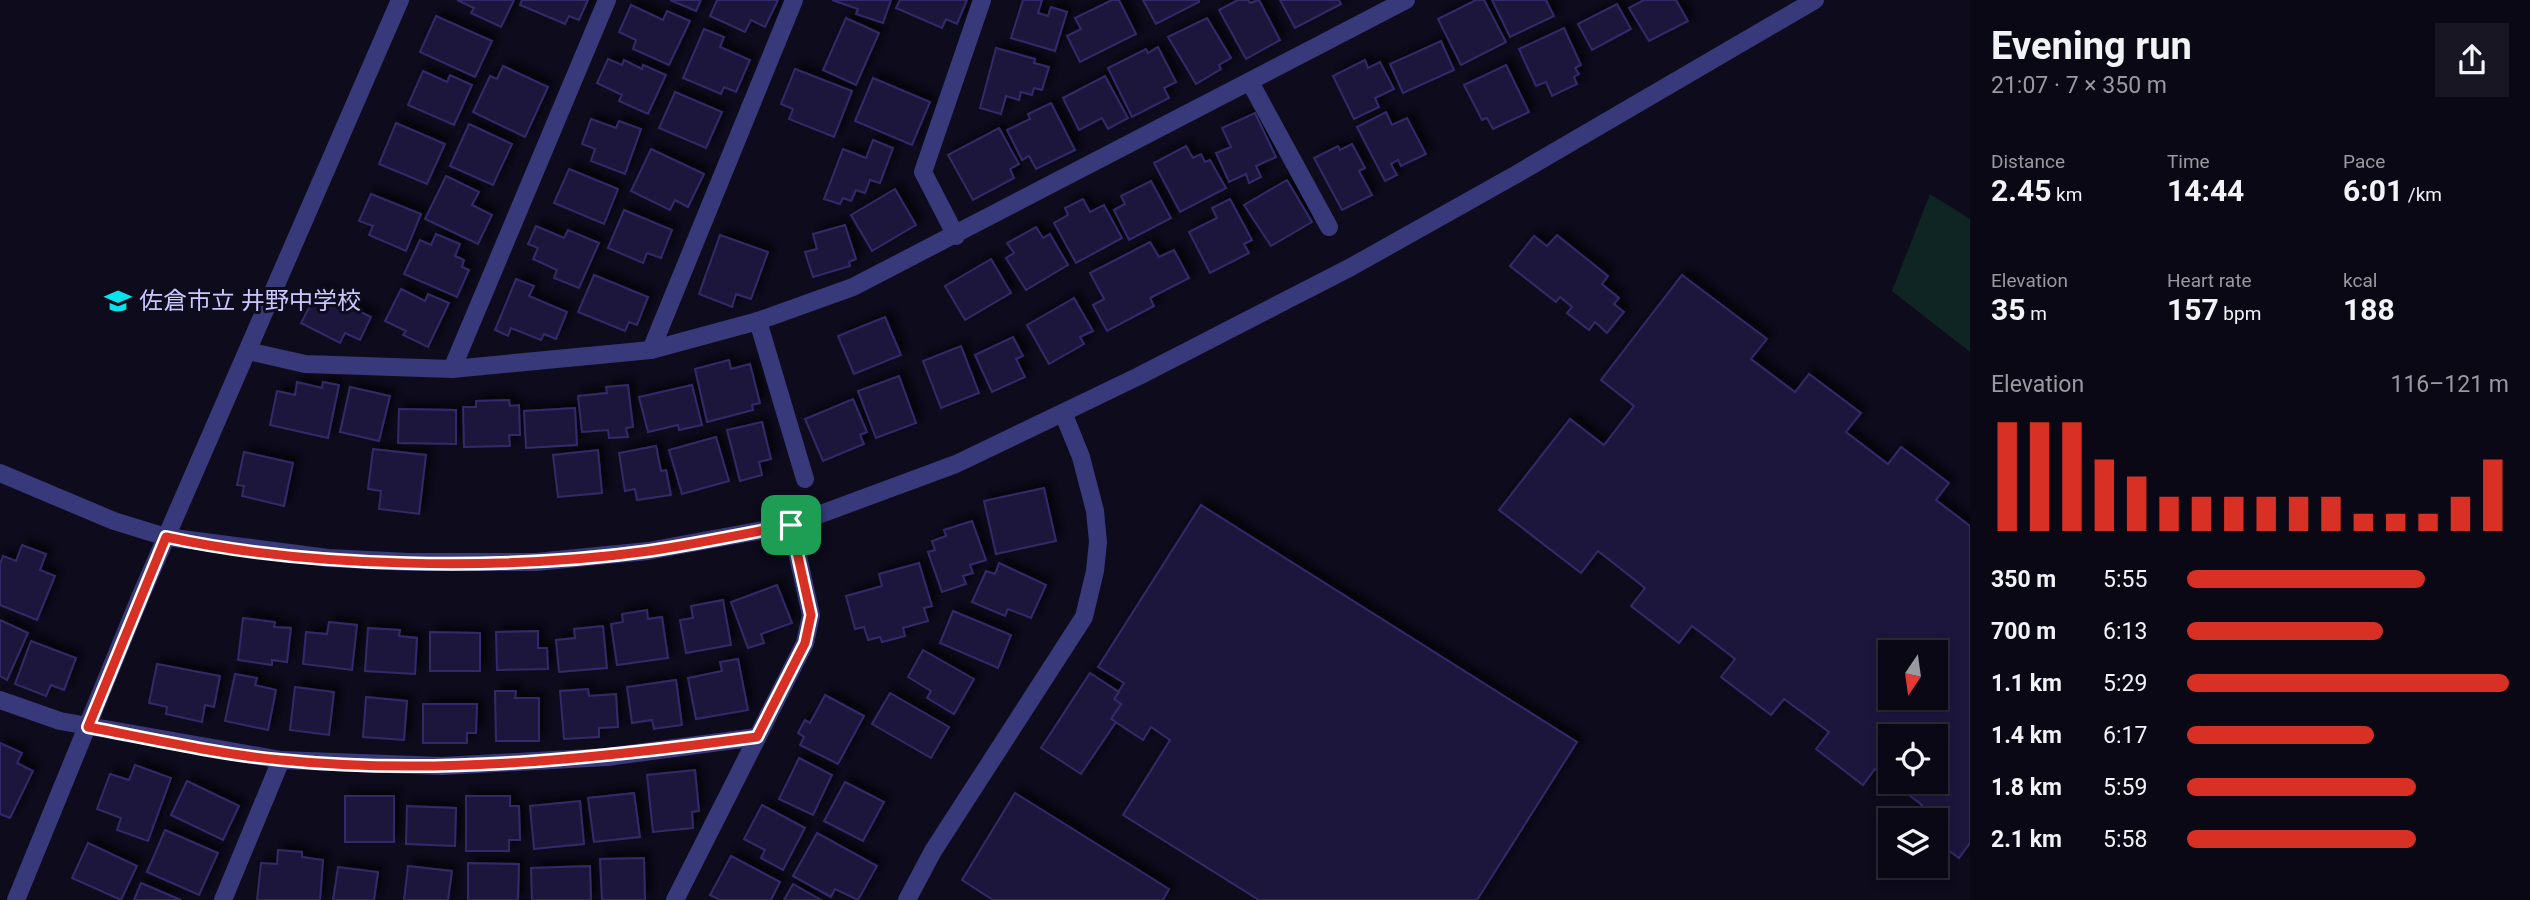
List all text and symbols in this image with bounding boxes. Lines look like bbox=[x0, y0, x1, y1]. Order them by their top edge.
button: share bbox=[2435, 23, 2509, 97]
text: Evening run bbox=[1991, 24, 2192, 68]
text: 21:07 · 7 × 350 m bbox=[1991, 72, 2167, 99]
text: Distance bbox=[1991, 150, 2065, 173]
text: Time bbox=[2167, 150, 2210, 173]
text: Pace bbox=[2343, 150, 2385, 173]
text: 2.45 bbox=[1991, 173, 2051, 208]
text: 14:44 bbox=[2167, 173, 2244, 208]
text: 6:01 bbox=[2343, 173, 2403, 208]
text: km bbox=[2051, 183, 2082, 206]
text: /km bbox=[2403, 183, 2442, 206]
text: Elevation bbox=[1991, 269, 2068, 292]
text: Heart rate bbox=[2167, 269, 2252, 292]
text: kcal bbox=[2343, 269, 2377, 292]
school or university icon: 佐倉市立 井野中学校 bbox=[103, 286, 133, 316]
place label: 佐倉市立 井野中学校 bbox=[139, 287, 361, 315]
text: 35 bbox=[1991, 292, 2025, 327]
text: 157 bbox=[2167, 292, 2219, 327]
text: 188 bbox=[2343, 292, 2395, 327]
text: m bbox=[2025, 302, 2047, 325]
text: bpm bbox=[2219, 302, 2261, 325]
text: Elevation bbox=[1991, 371, 2084, 398]
text: 116–121 m bbox=[2390, 371, 2509, 398]
pin bbox=[761, 495, 821, 555]
icon: arrive bbox=[772, 506, 810, 544]
text: 350 m bbox=[1991, 566, 2056, 593]
text: 5:55 bbox=[2103, 566, 2147, 593]
text: 700 m bbox=[1991, 618, 2056, 645]
text: 6:13 bbox=[2103, 618, 2147, 645]
north arrow bbox=[1878, 640, 1948, 710]
map controls bbox=[1878, 640, 1948, 878]
text: 1.1 km bbox=[1991, 670, 2062, 697]
text: 5:29 bbox=[2103, 670, 2147, 697]
text: 1.4 km bbox=[1991, 722, 2062, 749]
text: 6:17 bbox=[2103, 722, 2147, 749]
button: locate bbox=[1878, 724, 1948, 794]
text: 1.8 km bbox=[1991, 774, 2062, 801]
text: 5:59 bbox=[2103, 774, 2147, 801]
button: layers bbox=[1878, 808, 1948, 878]
text: 2.1 km bbox=[1991, 826, 2062, 853]
text: 5:58 bbox=[2103, 826, 2147, 853]

